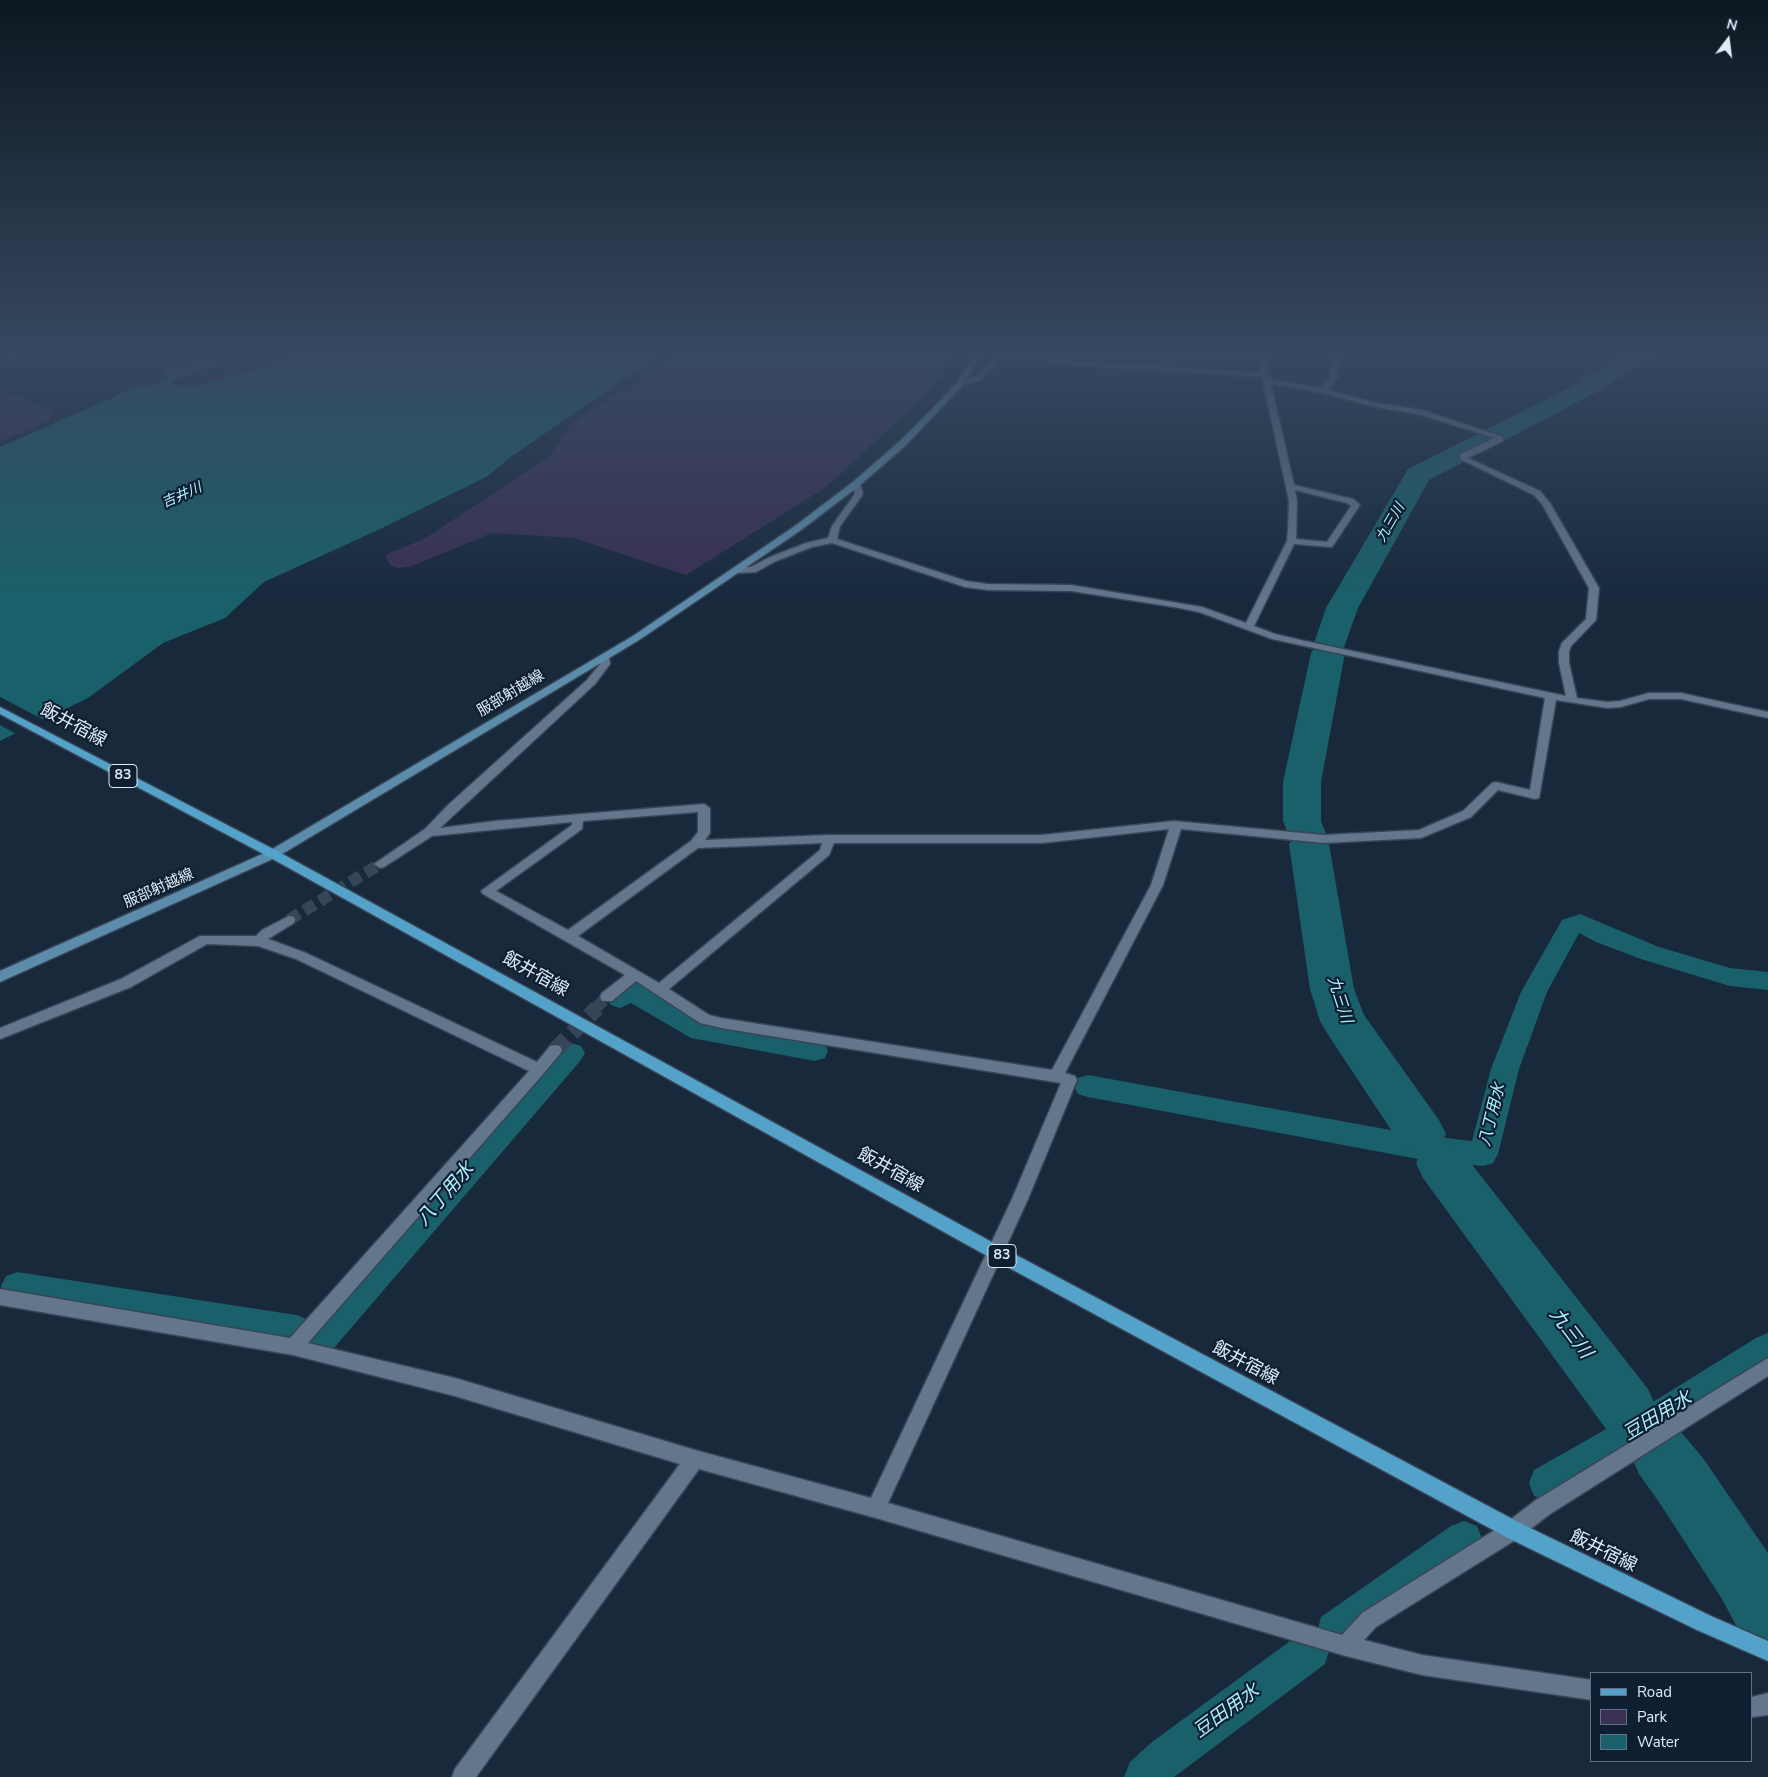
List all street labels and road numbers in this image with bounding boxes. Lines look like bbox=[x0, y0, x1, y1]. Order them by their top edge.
street label: 服部射越線 bbox=[474, 667, 548, 721]
street label: 飯井宿線 bbox=[36, 700, 110, 752]
road number: 83 bbox=[109, 764, 137, 788]
street label: 服部射越線 bbox=[121, 866, 197, 912]
street label: 飯井宿線 bbox=[498, 948, 572, 1002]
street label: 飯井宿線 bbox=[853, 1144, 927, 1198]
road number: 83 bbox=[988, 1244, 1016, 1268]
street label: 飯井宿線 bbox=[1208, 1338, 1282, 1390]
street label: 飯井宿線 bbox=[1566, 1527, 1640, 1577]

